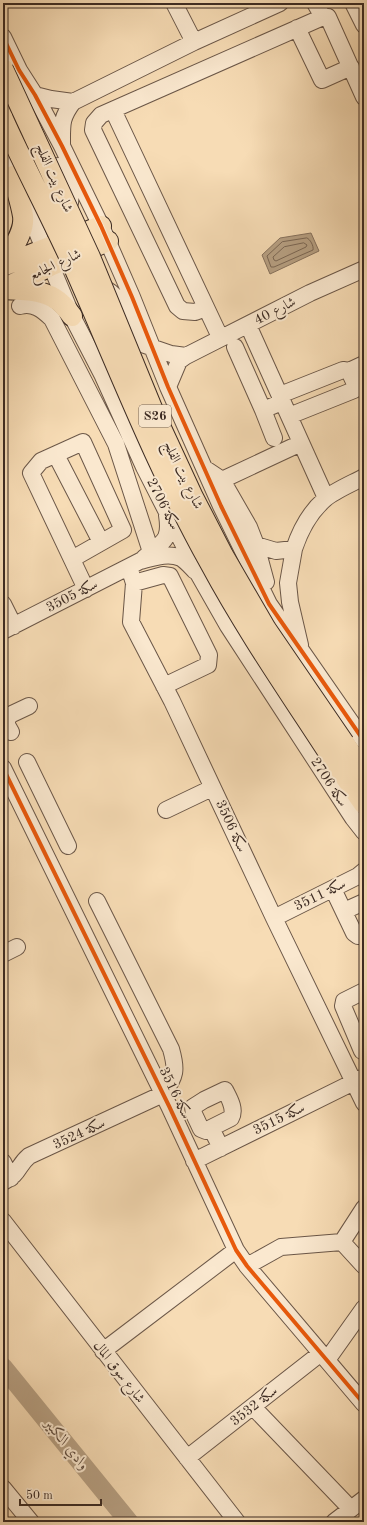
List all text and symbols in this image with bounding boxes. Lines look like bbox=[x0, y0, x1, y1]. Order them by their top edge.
street label: شارع بيت الفلج bbox=[28, 142, 75, 217]
street label: شارع الجامع bbox=[27, 247, 86, 289]
street label: 40 شارع bbox=[252, 295, 300, 331]
road number: S26 bbox=[139, 405, 171, 427]
street label: شارع بيت الفلج bbox=[156, 439, 205, 513]
street label: سكة 2706 bbox=[144, 476, 183, 532]
street label: سكة 3505 bbox=[44, 576, 100, 615]
street label: سكة 2706 bbox=[308, 754, 351, 809]
street label: سكة 3506 bbox=[213, 797, 250, 854]
street label: سكة 3511 bbox=[292, 876, 348, 913]
street label: سكة 3516 bbox=[157, 1065, 194, 1121]
street label: سكة 3515 bbox=[251, 1100, 307, 1137]
street label: سكة 3524 bbox=[50, 1115, 107, 1152]
street label: شارع سوق المال bbox=[87, 1338, 147, 1408]
street label: سكة 3532 bbox=[227, 1383, 280, 1429]
water label: وادي الكبير bbox=[38, 1415, 92, 1475]
scale bar bbox=[20, 1481, 101, 1507]
text: 50 m bbox=[26, 1489, 53, 1502]

